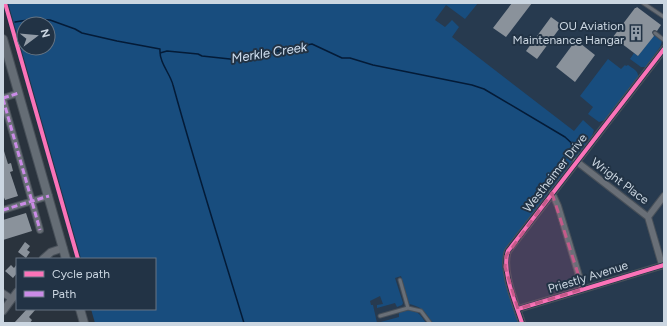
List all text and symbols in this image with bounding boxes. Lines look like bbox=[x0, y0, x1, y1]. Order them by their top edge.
north arrow bbox=[16, 16, 56, 56]
place label: OU Aviation Maintenance Hangar bbox=[513, 19, 624, 47]
building icon: OU Aviation Maintenance Hangar bbox=[627, 24, 645, 42]
text: N bbox=[38, 27, 53, 39]
water label: Merkle Creek bbox=[230, 39, 309, 66]
street label: Westheimer Drive bbox=[520, 131, 590, 215]
street label: Wright Place bbox=[589, 155, 652, 207]
legend bbox=[16, 258, 156, 310]
street label: Priestly Avenue bbox=[546, 258, 630, 296]
text: Cycle path bbox=[52, 267, 110, 281]
text: Path bbox=[52, 287, 76, 301]

